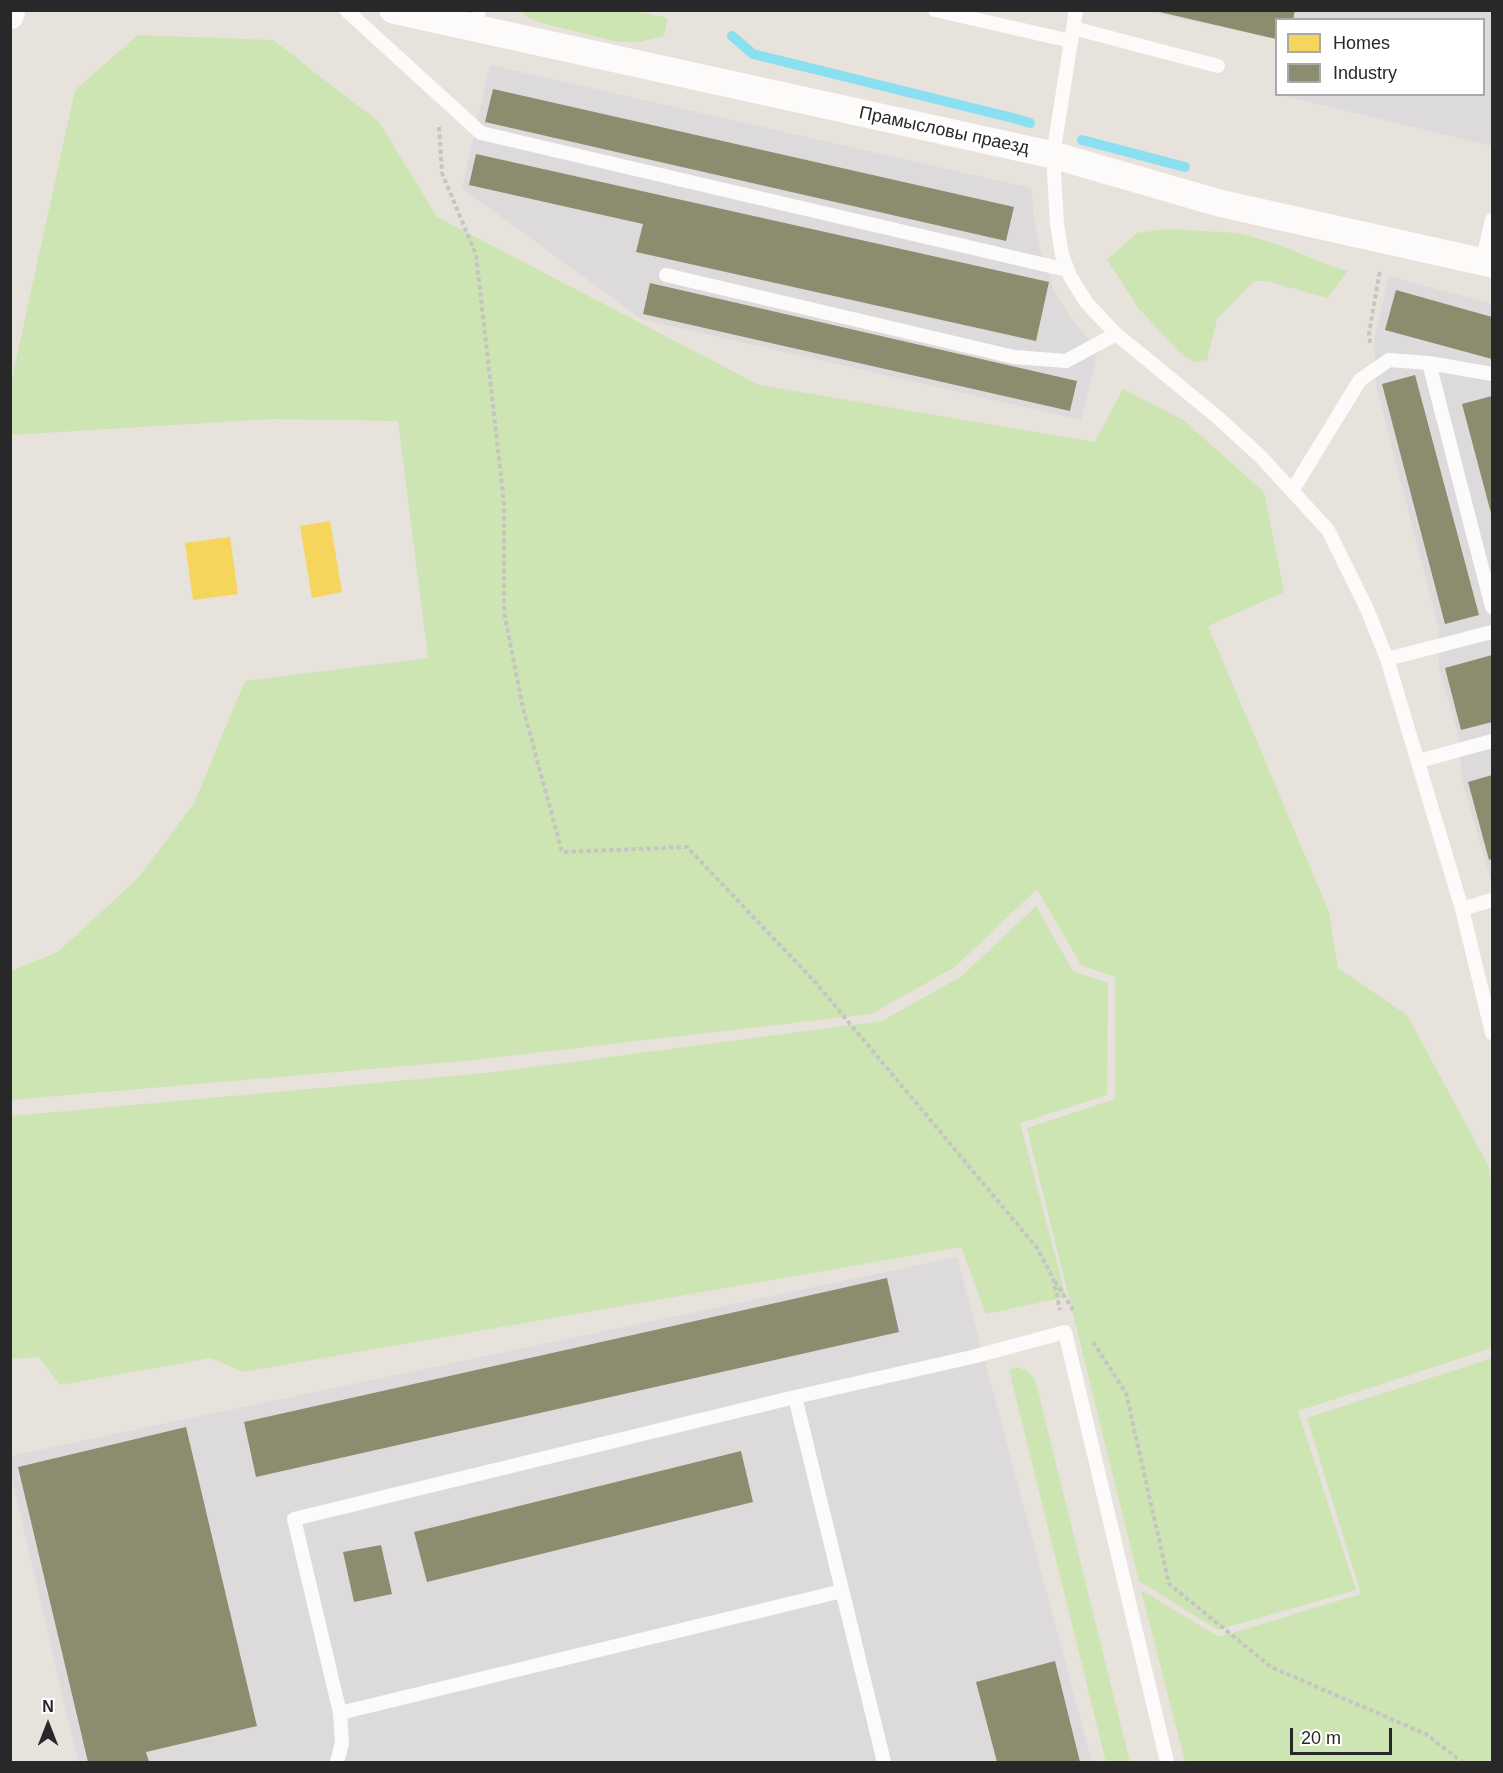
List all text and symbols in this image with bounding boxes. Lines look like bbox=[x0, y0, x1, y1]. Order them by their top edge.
legend bbox=[1275, 18, 1485, 96]
text: Homes bbox=[1333, 33, 1390, 53]
text: Industry bbox=[1333, 63, 1397, 83]
street label: Прамысловы праезд bbox=[857, 102, 1031, 160]
north arrow bbox=[18, 1695, 78, 1755]
text: N bbox=[42, 1698, 54, 1715]
scale bar bbox=[1293, 1716, 1395, 1754]
text: 20 m bbox=[1301, 1728, 1341, 1748]

